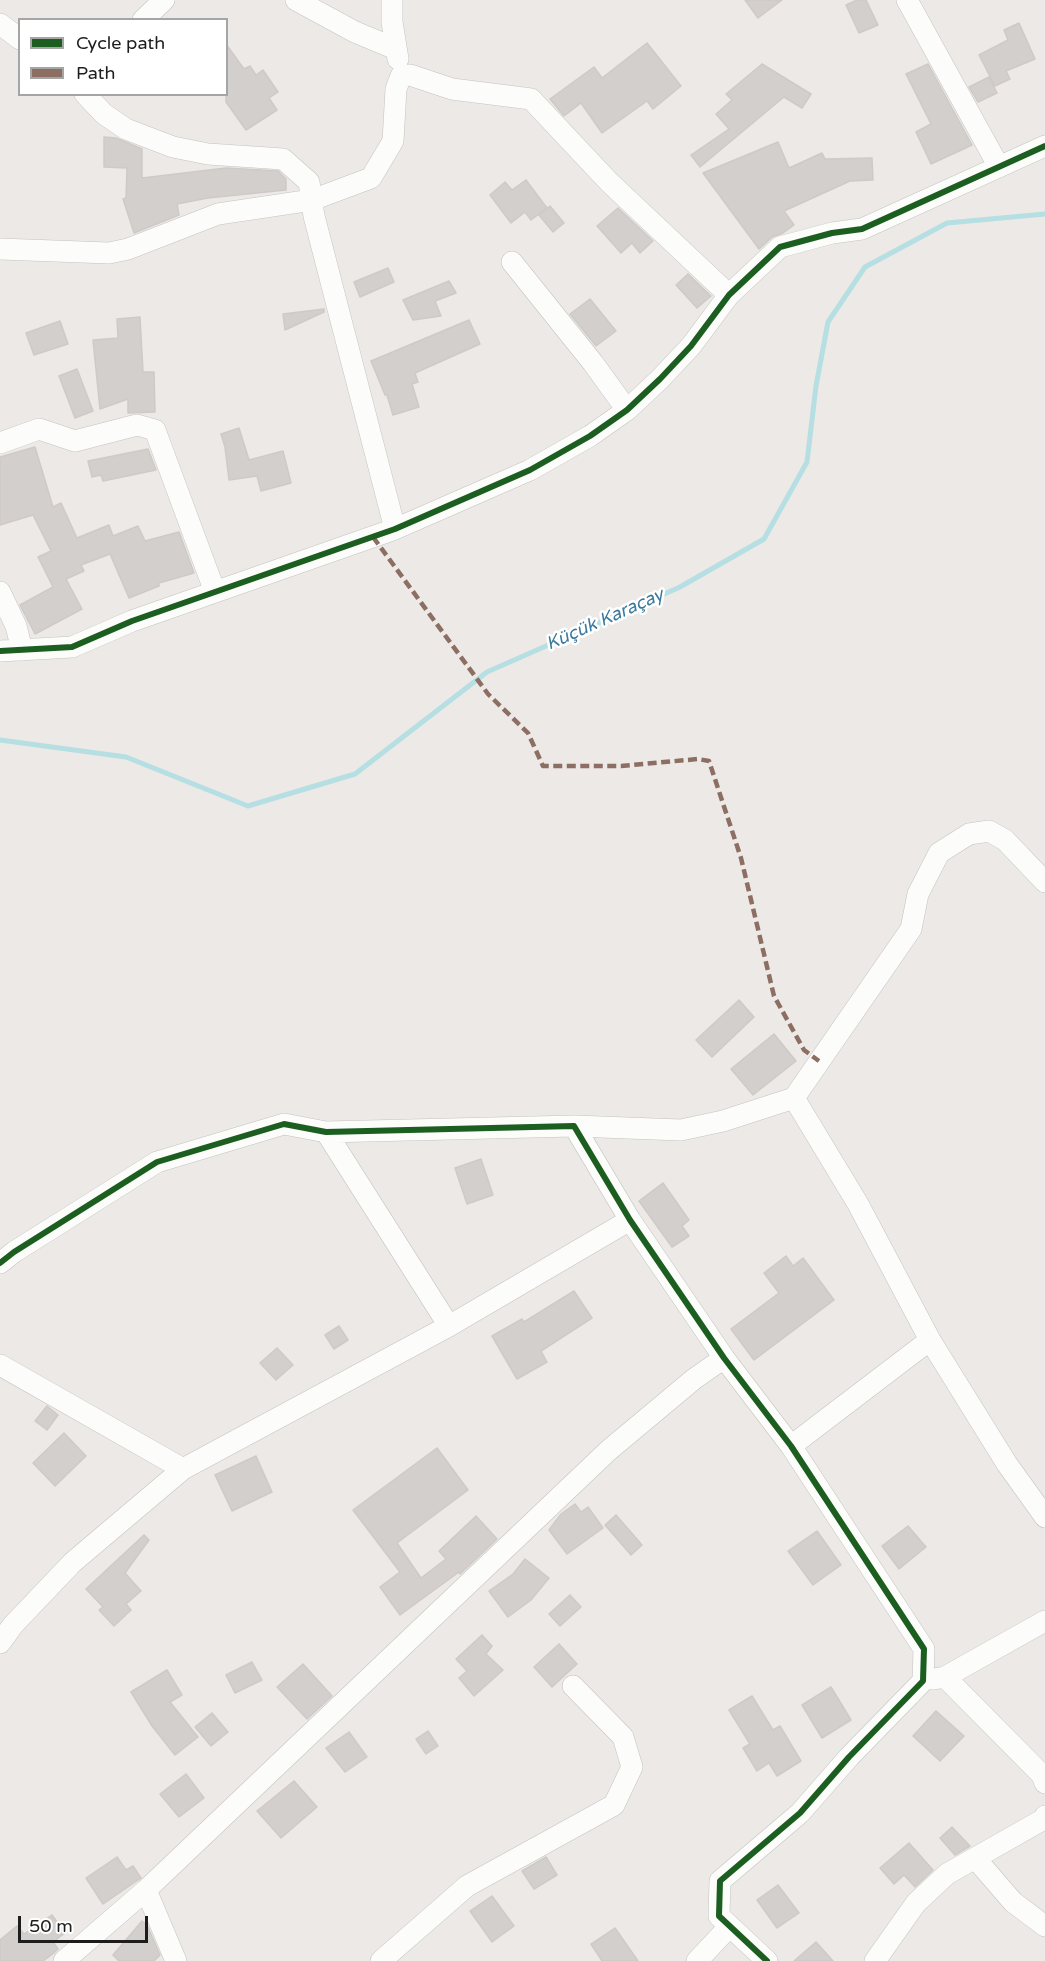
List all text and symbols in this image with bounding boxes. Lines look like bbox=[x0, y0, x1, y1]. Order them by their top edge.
legend bbox=[18, 18, 228, 96]
text: Cycle path bbox=[76, 32, 165, 54]
text: Path bbox=[76, 62, 115, 84]
water label: Küçük Karaçay bbox=[543, 584, 667, 656]
scale bar bbox=[21, 1904, 152, 1942]
text: 50 m bbox=[29, 1915, 73, 1937]

